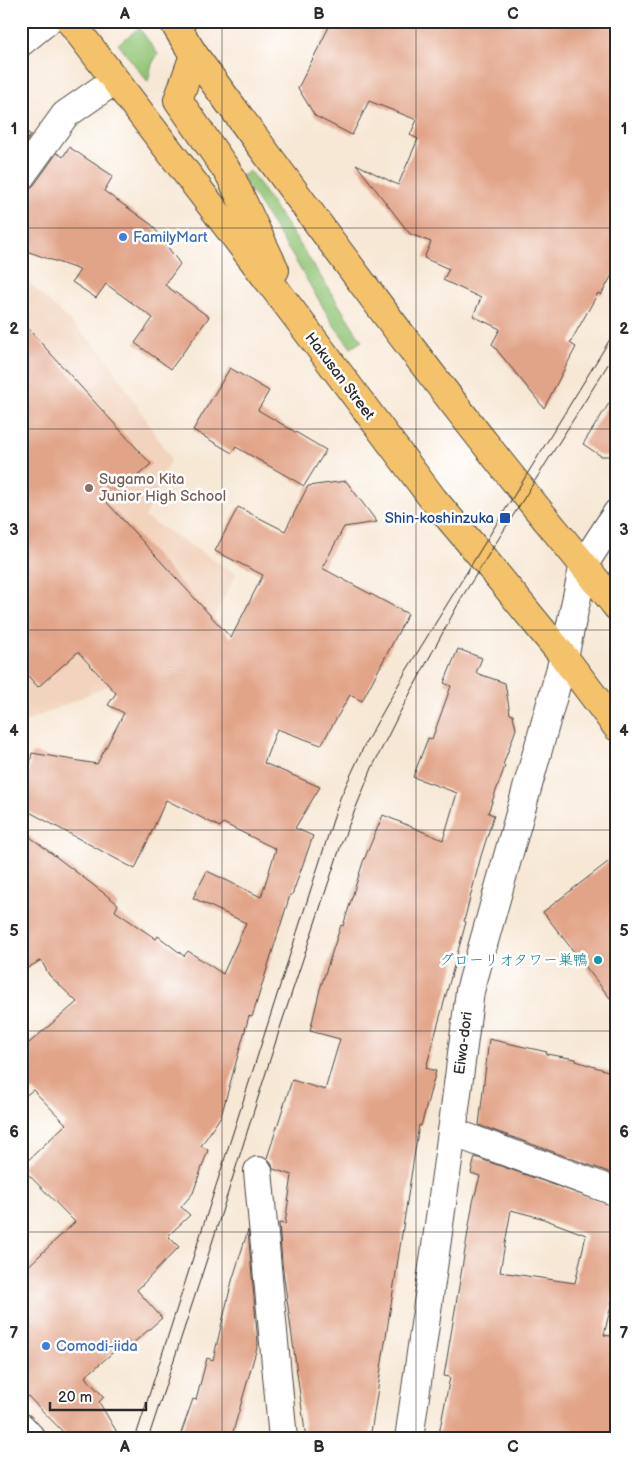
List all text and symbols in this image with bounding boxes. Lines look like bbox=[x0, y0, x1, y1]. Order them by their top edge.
text: A bbox=[119, 5, 130, 24]
text: B bbox=[313, 5, 325, 24]
text: C bbox=[507, 5, 519, 24]
text: 1 bbox=[11, 120, 17, 139]
text: 1 bbox=[621, 120, 627, 139]
place label: FamilyMart bbox=[133, 228, 208, 247]
marker: FamilyMart bbox=[117, 231, 129, 243]
text: 2 bbox=[9, 320, 19, 339]
text: 2 bbox=[619, 320, 629, 339]
street label: Hakusan Street bbox=[301, 329, 379, 424]
place label: Sugamo Kita Junior High School bbox=[99, 470, 226, 506]
marker: Sugamo Kita Junior High School bbox=[83, 482, 95, 494]
place label: Shin-koshinzuka bbox=[385, 509, 494, 528]
marker: Shin-koshinzuka bbox=[498, 511, 512, 525]
text: 3 bbox=[9, 521, 19, 540]
text: 3 bbox=[619, 521, 629, 540]
text: 4 bbox=[9, 722, 19, 741]
text: 4 bbox=[619, 722, 629, 741]
text: 5 bbox=[9, 922, 19, 941]
text: 5 bbox=[619, 922, 629, 941]
place label: グローリオタワー巣鴨 bbox=[439, 951, 588, 970]
marker: グローリオタワー巣鴨 bbox=[592, 954, 604, 966]
street label: Eiwa-dori bbox=[450, 1010, 477, 1076]
text: 6 bbox=[9, 1123, 19, 1142]
text: 6 bbox=[619, 1123, 629, 1142]
text: 7 bbox=[10, 1324, 19, 1343]
text: 7 bbox=[620, 1324, 629, 1343]
place label: Comodi-iida bbox=[56, 1337, 138, 1356]
marker: Comodi-iida bbox=[40, 1340, 52, 1352]
scale bar bbox=[50, 1380, 146, 1412]
text: 20 m bbox=[58, 1388, 92, 1407]
text: A bbox=[119, 1438, 130, 1457]
text: B bbox=[313, 1438, 325, 1457]
text: C bbox=[507, 1438, 519, 1457]

